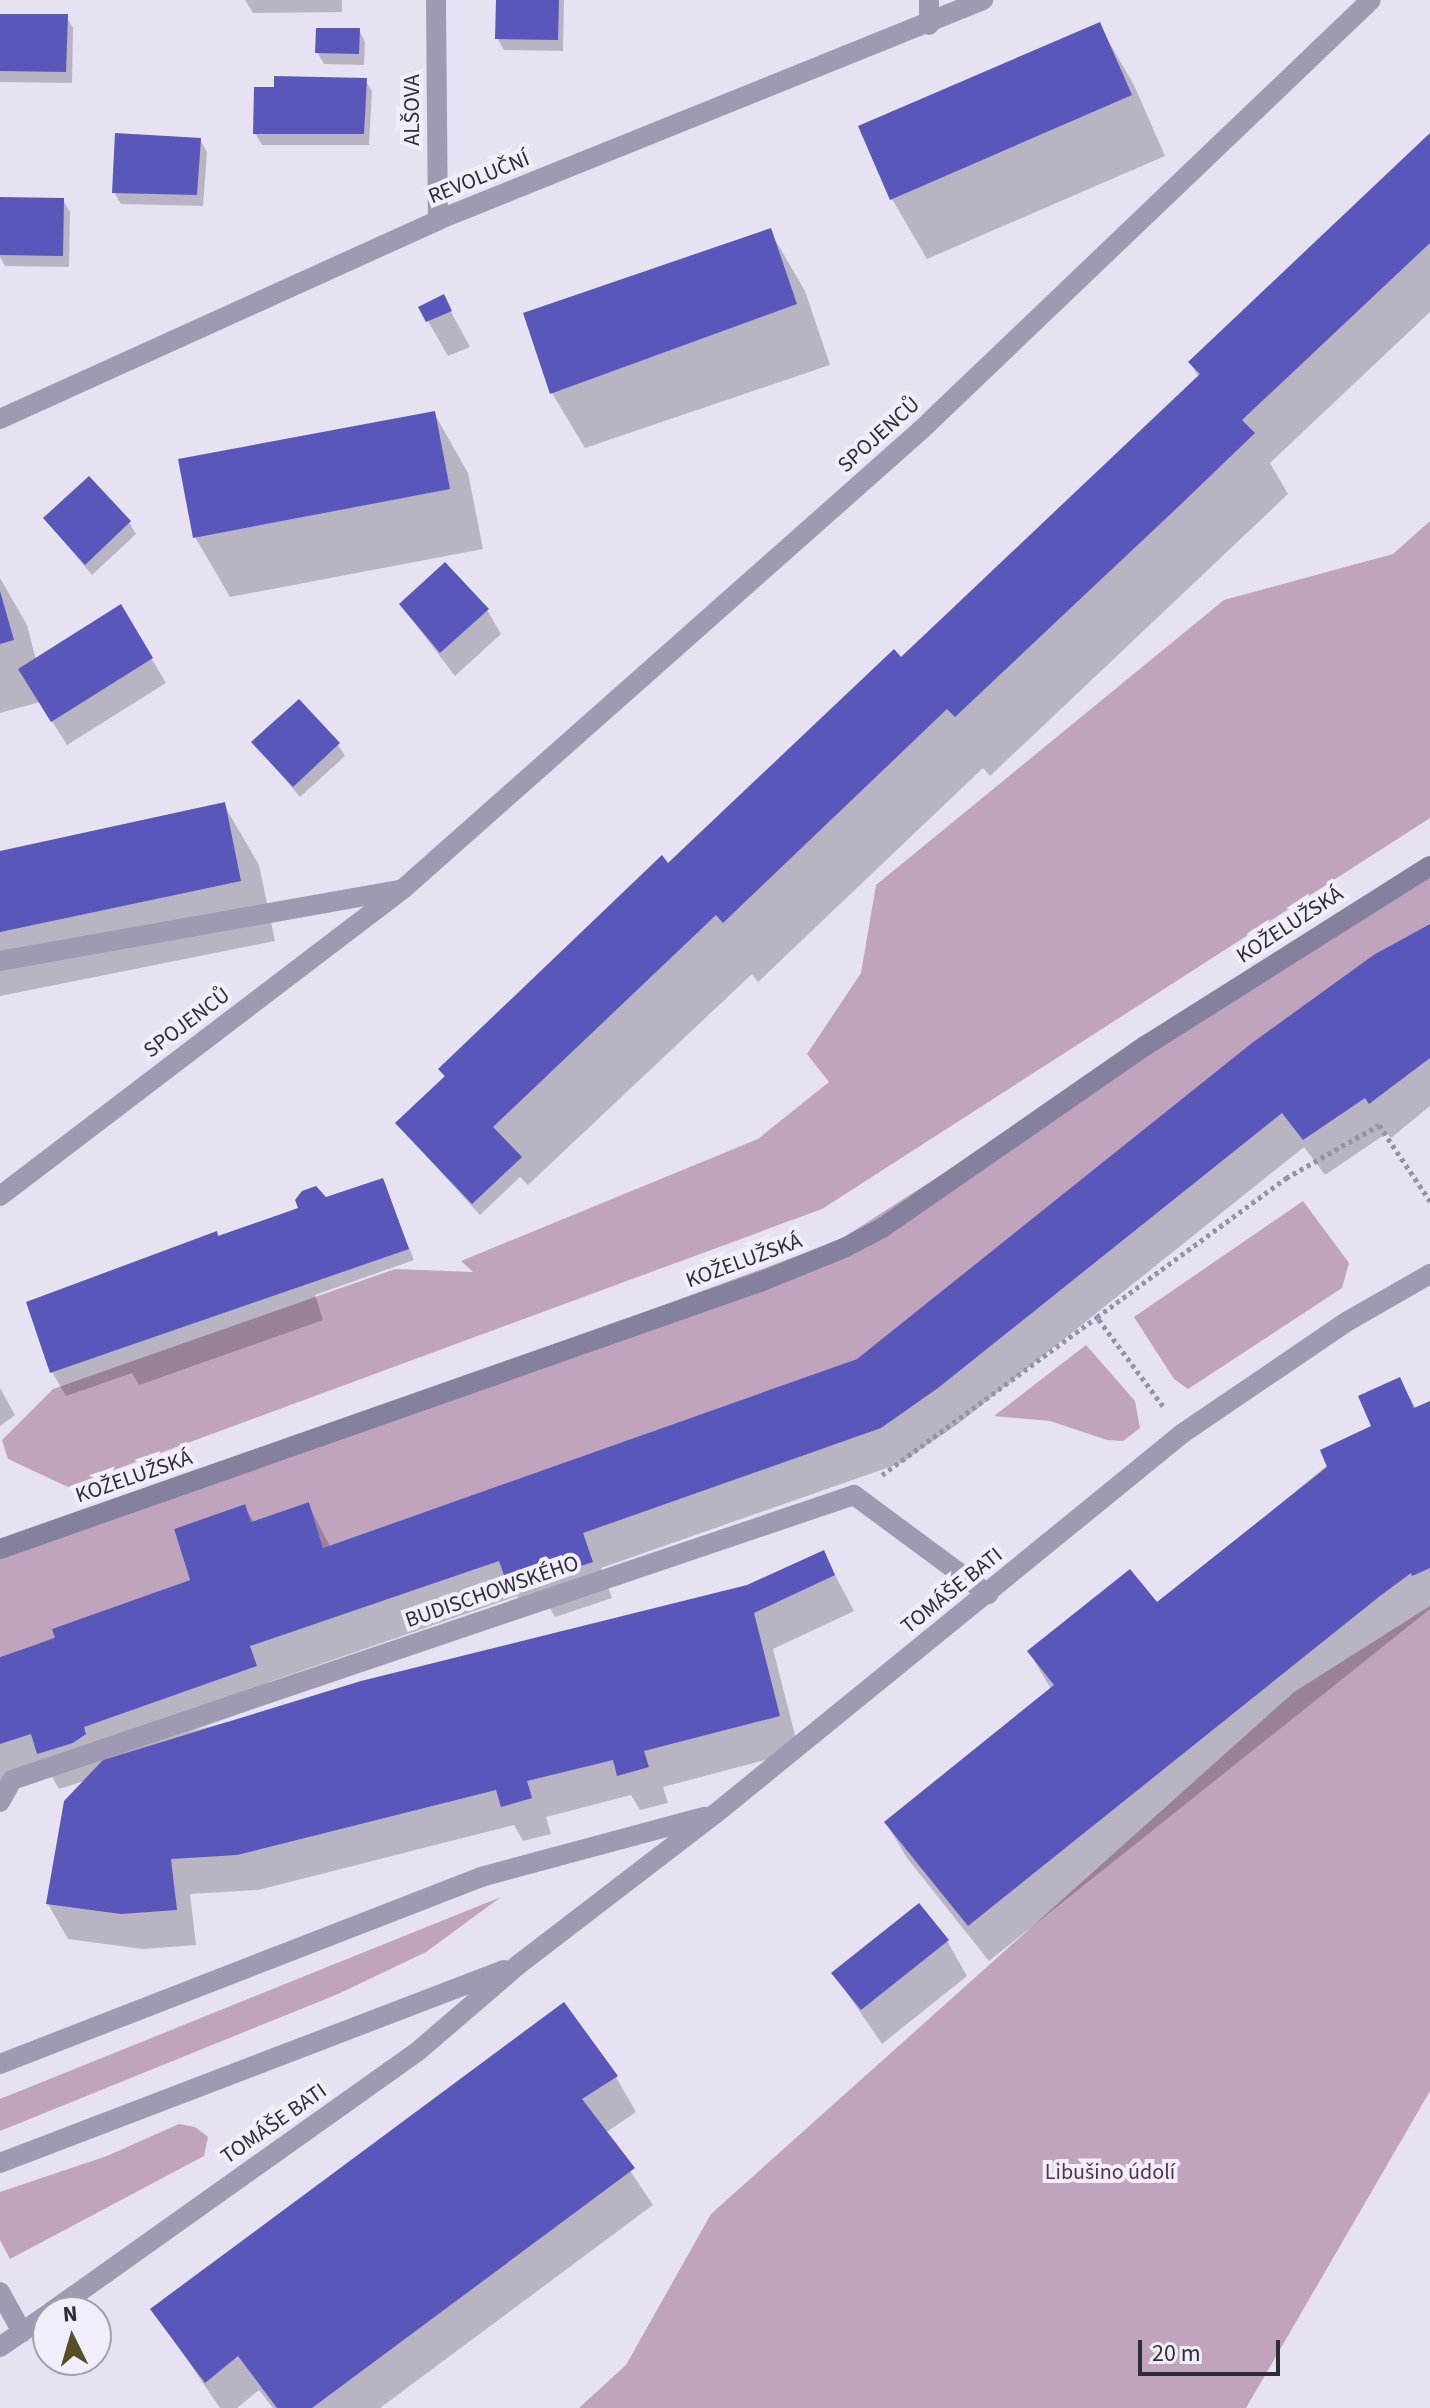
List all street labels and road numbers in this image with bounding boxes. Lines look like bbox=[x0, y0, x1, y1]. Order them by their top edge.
street label: ALŠOVA bbox=[400, 74, 426, 146]
street label: REVOLUČNÍ bbox=[425, 146, 533, 210]
street label: SPOJENCŮ bbox=[833, 391, 925, 479]
street label: KOŽELUŽSKÁ bbox=[1232, 881, 1348, 969]
street label: SPOJENCŮ bbox=[139, 982, 235, 1064]
street label: KOŽELUŽSKÁ bbox=[682, 1228, 806, 1294]
street label: KOŽELUŽSKÁ bbox=[72, 1445, 196, 1509]
street label: TOMÁŠE BATI bbox=[896, 1542, 1008, 1640]
street label: BUDISCHOWSKÉHO bbox=[402, 1550, 582, 1634]
street label: TOMÁŠE BATI bbox=[216, 2078, 332, 2170]

